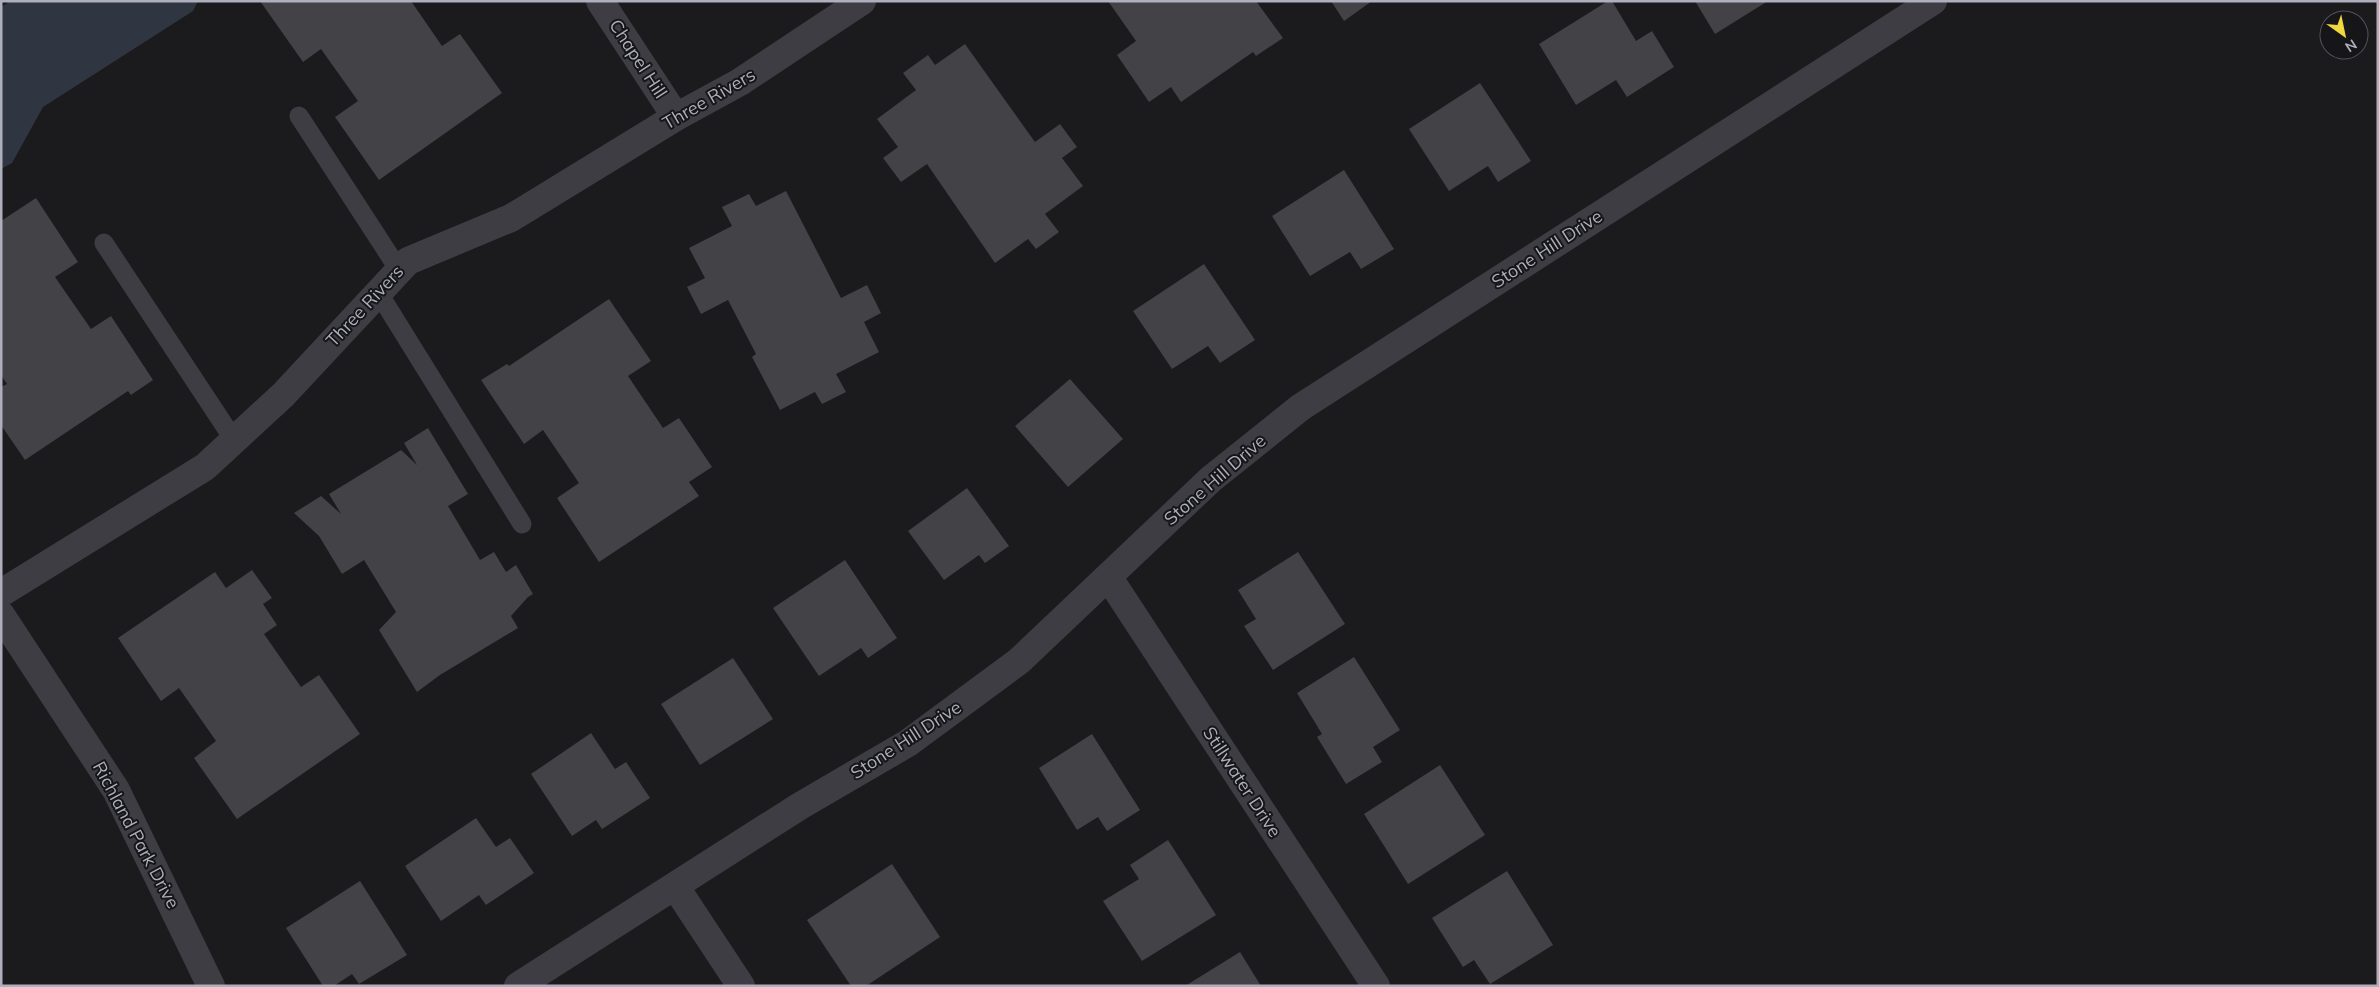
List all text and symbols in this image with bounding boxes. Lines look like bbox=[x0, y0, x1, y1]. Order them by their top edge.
north arrow bbox=[2319, 10, 2369, 60]
street label: Chapel Hill bbox=[604, 15, 673, 103]
text: N bbox=[2342, 35, 2360, 56]
street label: Three Rivers bbox=[658, 63, 759, 134]
street label: Stone Hill Drive bbox=[1487, 204, 1606, 293]
street label: Three Rivers bbox=[321, 260, 408, 351]
street label: Stone Hill Drive bbox=[1159, 429, 1270, 530]
street label: Stone Hill Drive bbox=[846, 695, 965, 784]
street label: Stillwater Drive bbox=[1198, 722, 1287, 841]
street label: Richland Park Drive bbox=[88, 757, 185, 912]

